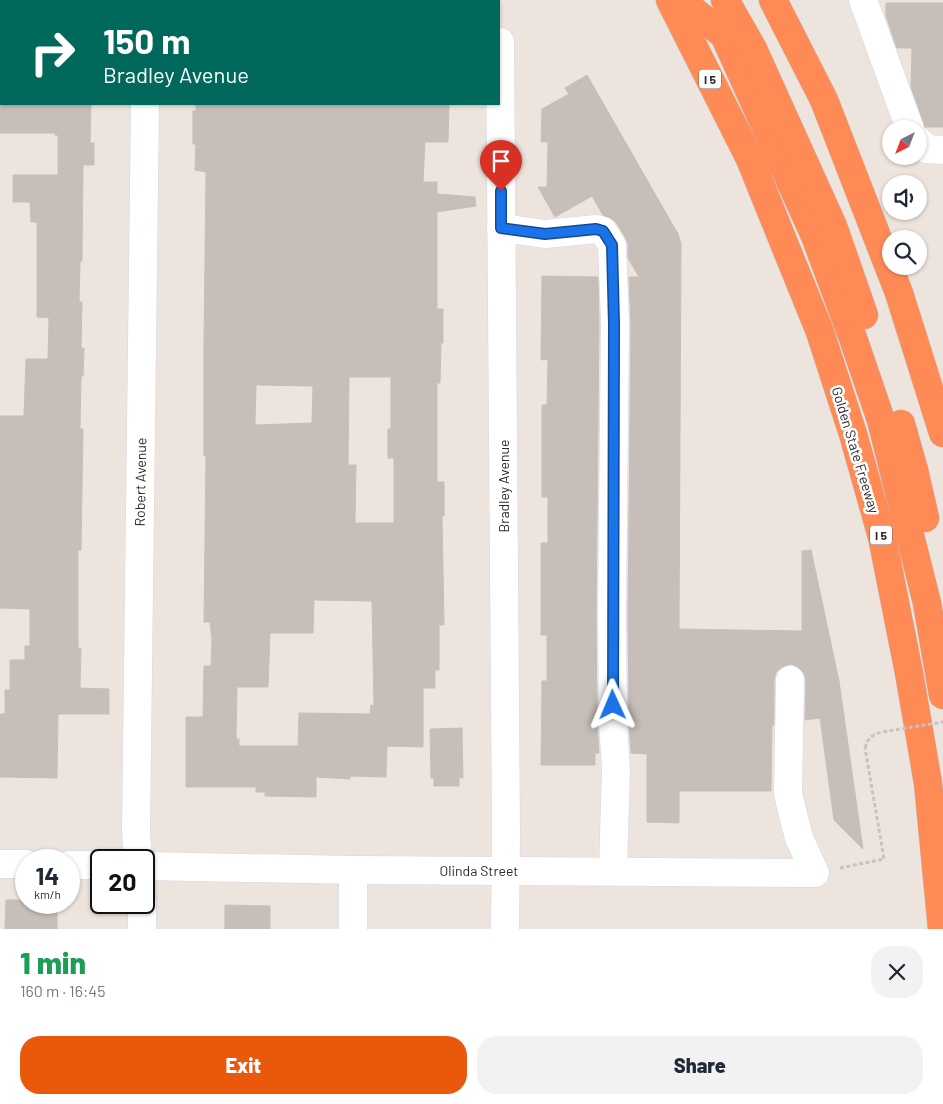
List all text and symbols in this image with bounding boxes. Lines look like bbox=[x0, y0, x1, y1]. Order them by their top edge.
text: 150 m bbox=[103, 19, 190, 61]
icon: right bbox=[20, 20, 85, 85]
text: Bradley Avenue bbox=[103, 61, 249, 87]
road number: I 5 bbox=[699, 70, 721, 88]
north arrow bbox=[882, 120, 928, 165]
map controls bbox=[882, 120, 927, 275]
pin bbox=[480, 140, 522, 191]
icon: arrive bbox=[487, 147, 515, 175]
button: sound bbox=[882, 175, 927, 220]
button: search bbox=[882, 230, 927, 275]
street label: Golden State Freeway bbox=[829, 385, 883, 516]
street label: Robert Avenue bbox=[131, 437, 149, 527]
street label: Bradley Avenue bbox=[495, 440, 512, 532]
road number: I 5 bbox=[870, 526, 892, 544]
position arrow bbox=[586, 678, 638, 730]
speed limit sign: 20 bbox=[90, 849, 155, 914]
text: 14 bbox=[36, 860, 59, 890]
street label: Olinda Street bbox=[440, 862, 518, 879]
text: km/h bbox=[34, 887, 61, 901]
text: 1 min bbox=[20, 944, 86, 980]
button: close bbox=[871, 946, 923, 998]
text: 160 m · 16:45 bbox=[20, 981, 105, 1000]
button: Exit bbox=[20, 1036, 467, 1094]
button: Share bbox=[477, 1036, 923, 1094]

